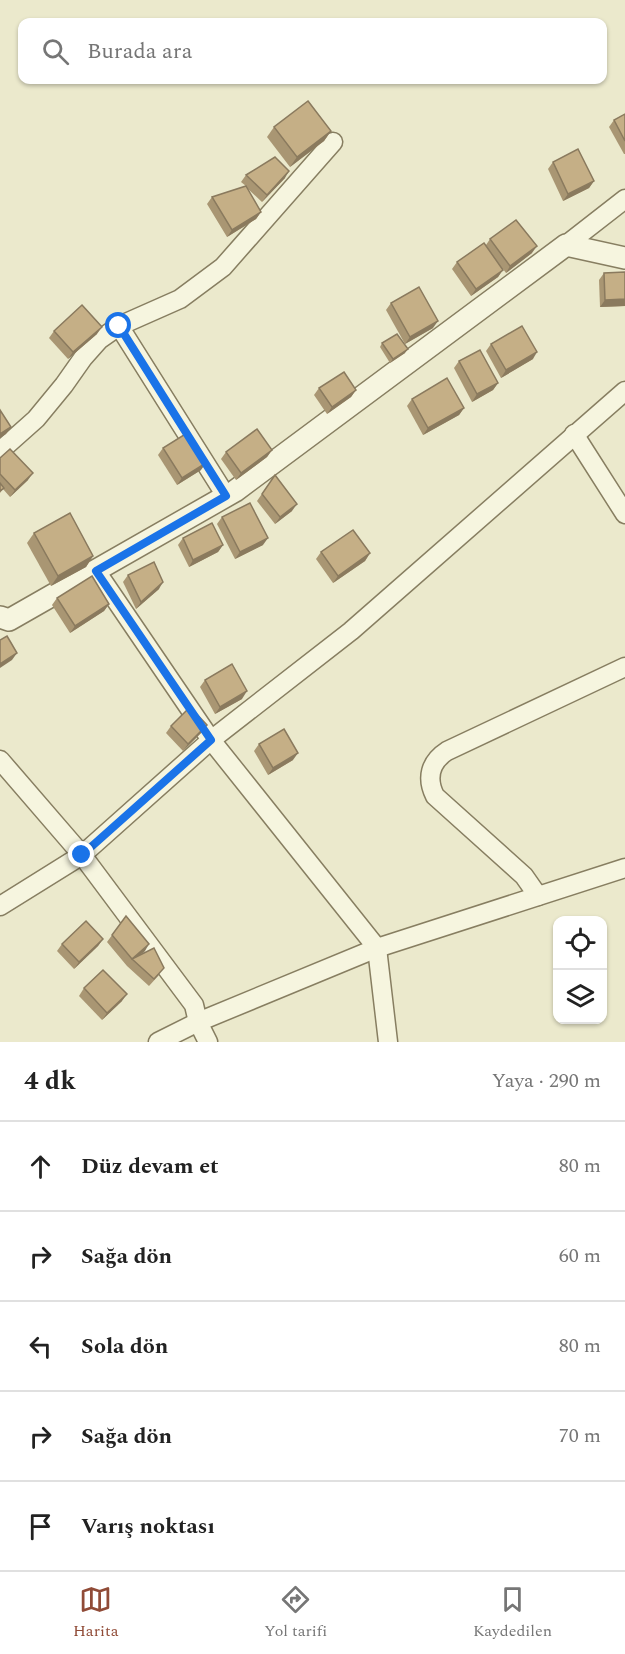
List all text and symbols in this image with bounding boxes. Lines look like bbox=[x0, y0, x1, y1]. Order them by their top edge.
search box bbox=[18, 18, 607, 84]
icon: search bbox=[39, 35, 72, 68]
text: Burada ara bbox=[87, 35, 193, 68]
route start bbox=[105, 312, 131, 338]
route end bbox=[68, 841, 94, 867]
map controls bbox=[553, 916, 607, 1024]
button: locate bbox=[553, 916, 607, 970]
button: layers bbox=[553, 970, 607, 1024]
text: 4 dk bbox=[24, 1061, 76, 1101]
text: Yaya · 290 m bbox=[492, 1066, 601, 1096]
icon: ahead bbox=[24, 1150, 57, 1183]
text: Düz devam et bbox=[81, 1150, 219, 1183]
text: 80 m bbox=[559, 1151, 601, 1181]
icon: right bbox=[24, 1240, 57, 1273]
text: Sağa dön bbox=[81, 1240, 172, 1273]
text: 60 m bbox=[559, 1241, 601, 1271]
icon: left bbox=[24, 1330, 57, 1363]
text: Sola dön bbox=[81, 1330, 168, 1363]
text: 80 m bbox=[559, 1331, 601, 1361]
icon: right bbox=[24, 1420, 57, 1453]
text: Sağa dön bbox=[81, 1420, 172, 1453]
text: 70 m bbox=[559, 1421, 601, 1451]
icon: arrive bbox=[24, 1510, 57, 1543]
text: Varış noktası bbox=[81, 1510, 215, 1543]
tab: Harita bbox=[73, 1583, 119, 1643]
tab: Yol tarifi bbox=[264, 1583, 327, 1643]
tab: Kaydedilen bbox=[473, 1583, 552, 1643]

